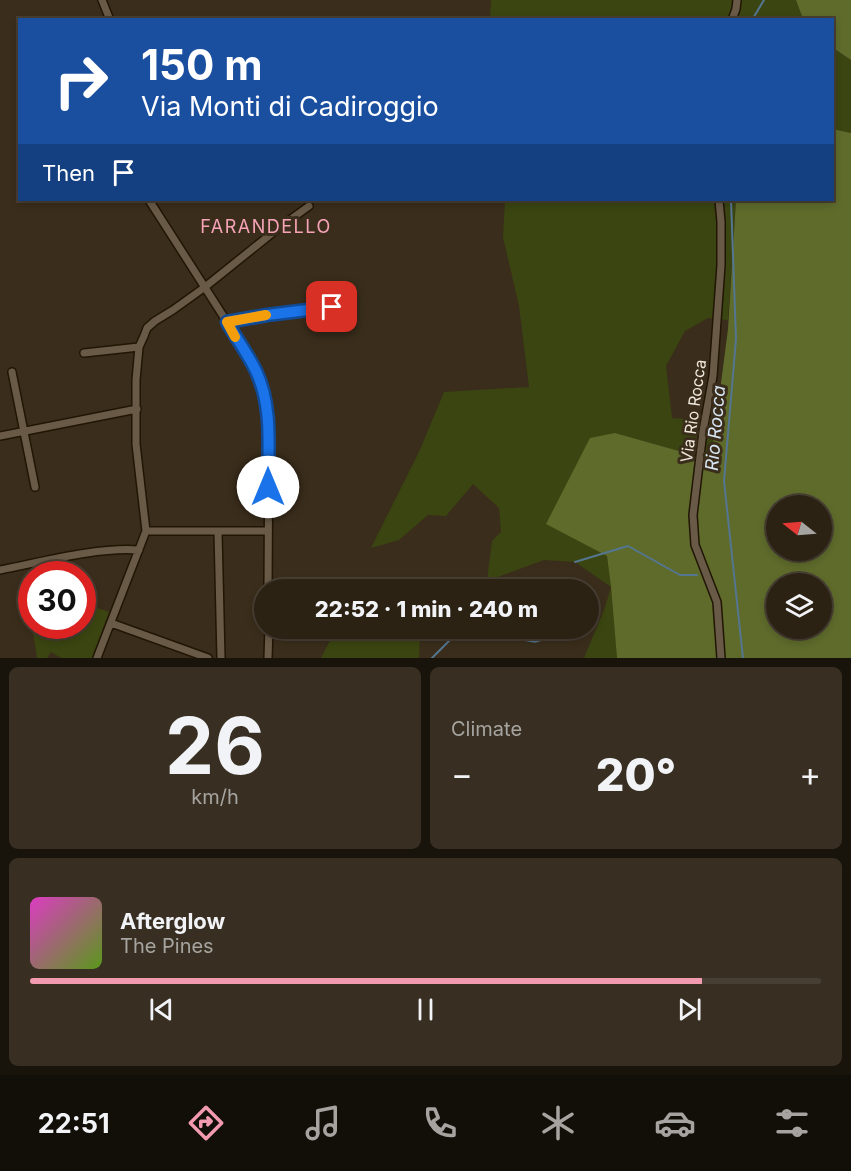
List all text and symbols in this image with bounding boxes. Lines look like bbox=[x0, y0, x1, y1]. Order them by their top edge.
text: 150 m bbox=[141, 39, 263, 90]
icon: right bbox=[42, 42, 120, 120]
text: Via Monti di Cadiroggio bbox=[141, 90, 439, 123]
icon: arrive bbox=[107, 156, 140, 189]
text: Then bbox=[42, 160, 95, 186]
district label: FARANDELLO bbox=[200, 216, 332, 237]
pin bbox=[306, 281, 357, 332]
icon: arrive bbox=[315, 290, 348, 323]
street label: Via Rio Rocca bbox=[676, 358, 710, 464]
water label: Rio Rocca bbox=[701, 384, 729, 472]
position arrow bbox=[236, 455, 300, 519]
north arrow bbox=[766, 495, 832, 561]
map controls bbox=[766, 495, 832, 639]
speed limit sign: 30 bbox=[18, 561, 96, 639]
button: layers bbox=[766, 573, 832, 639]
text: 22:52 · 1 min · 240 m bbox=[315, 596, 538, 622]
text: 26 bbox=[165, 698, 265, 793]
text: Climate bbox=[451, 717, 522, 741]
text: 20° bbox=[596, 747, 676, 802]
text: − bbox=[451, 754, 473, 794]
text: + bbox=[799, 754, 821, 794]
text: km/h bbox=[191, 785, 239, 809]
text: Afterglow bbox=[120, 908, 225, 934]
text: The Pines bbox=[120, 934, 214, 958]
icon: previous bbox=[145, 993, 178, 1026]
icon: pause bbox=[409, 993, 442, 1026]
icon: next bbox=[673, 993, 706, 1026]
icon: directions bbox=[185, 1102, 227, 1144]
icon: music bbox=[302, 1102, 344, 1144]
icon: phone bbox=[419, 1102, 461, 1144]
icon: climate bbox=[537, 1102, 579, 1144]
icon: car bbox=[654, 1102, 696, 1144]
icon: filters bbox=[771, 1102, 813, 1144]
text: 22:51 bbox=[38, 1107, 110, 1140]

